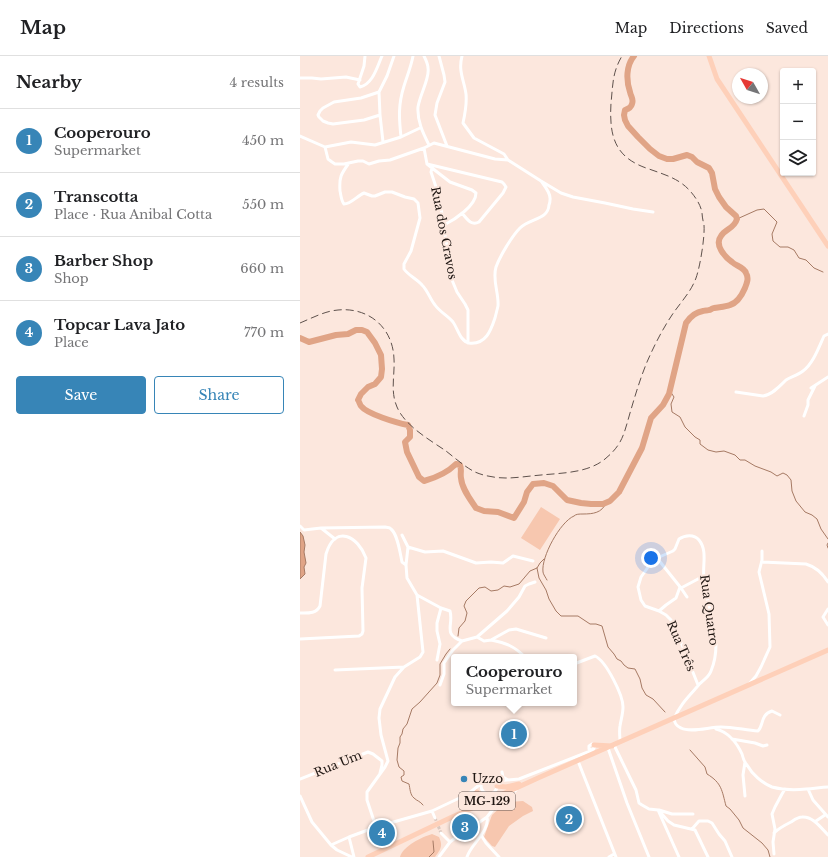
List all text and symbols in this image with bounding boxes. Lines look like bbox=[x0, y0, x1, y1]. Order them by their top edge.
text: Map bbox=[20, 16, 66, 39]
text: Map bbox=[615, 19, 647, 37]
text: Directions bbox=[669, 19, 744, 37]
text: Saved bbox=[766, 19, 808, 37]
north arrow bbox=[732, 68, 768, 104]
map controls bbox=[780, 68, 816, 176]
button: + bbox=[780, 68, 816, 104]
text: Nearby bbox=[16, 72, 82, 93]
text: 4 results bbox=[230, 74, 284, 91]
button: − bbox=[780, 104, 816, 140]
text: Cooperouro bbox=[54, 123, 151, 142]
text: 1 bbox=[26, 132, 32, 149]
text: 450 m bbox=[242, 132, 284, 149]
button: layers bbox=[780, 140, 816, 176]
text: Supermarket bbox=[54, 142, 141, 159]
street label: Rua dos Cravos bbox=[428, 185, 461, 281]
text: Transcotta bbox=[54, 187, 138, 206]
text: 2 bbox=[25, 196, 33, 213]
text: 550 m bbox=[242, 196, 284, 213]
text: Place · Rua Anibal Cotta bbox=[54, 206, 212, 223]
text: Barber Shop bbox=[54, 251, 153, 270]
text: 3 bbox=[25, 260, 33, 277]
text: 660 m bbox=[240, 260, 284, 277]
text: Shop bbox=[54, 270, 89, 287]
text: Topcar Lava Jato bbox=[54, 315, 185, 334]
text: 4 bbox=[25, 324, 33, 341]
text: 770 m bbox=[244, 324, 284, 341]
text: Place bbox=[54, 334, 89, 351]
button: Save bbox=[16, 376, 146, 414]
button: Share bbox=[154, 376, 284, 414]
your location bbox=[641, 548, 661, 568]
street label: Rua Quatro bbox=[697, 573, 722, 647]
street label: Rua Três bbox=[664, 618, 699, 673]
popup bbox=[451, 654, 577, 706]
text: Cooperouro bbox=[466, 662, 562, 681]
text: Supermarket bbox=[466, 681, 553, 698]
pin: 1 bbox=[501, 719, 527, 749]
street label: Rua Um bbox=[312, 747, 364, 780]
place label: Uzzo bbox=[472, 771, 503, 786]
marker: Uzzo bbox=[459, 774, 469, 784]
road number: MG-129 bbox=[459, 792, 515, 810]
pin: 2 bbox=[556, 804, 582, 834]
pin: 3 bbox=[452, 812, 478, 842]
pin: 4 bbox=[369, 818, 395, 848]

